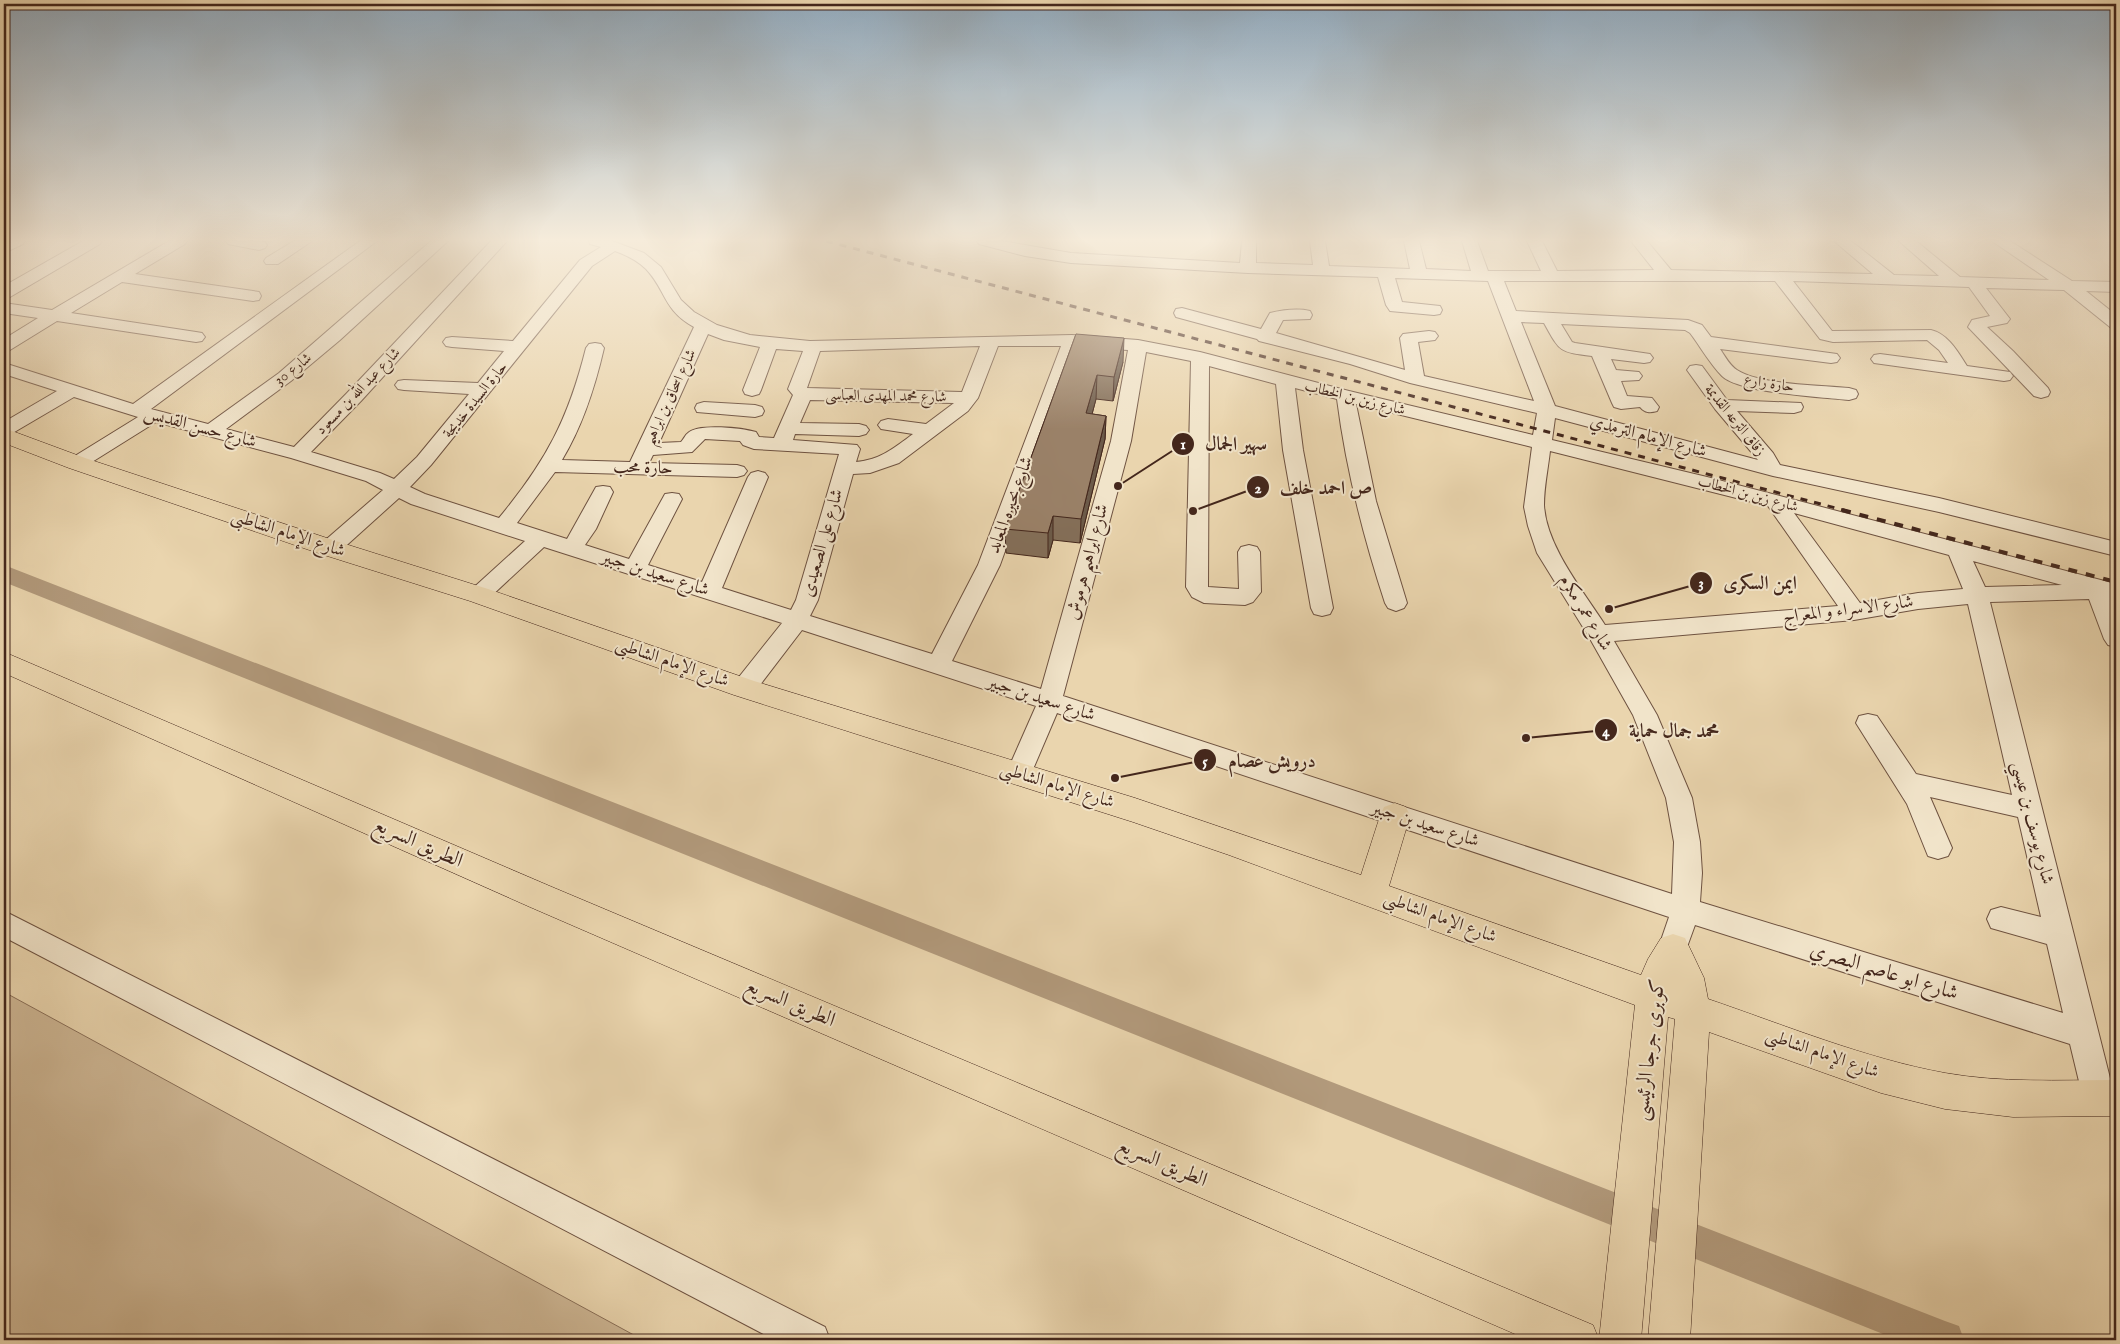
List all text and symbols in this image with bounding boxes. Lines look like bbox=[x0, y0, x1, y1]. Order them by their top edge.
street label: شارع عبد الله بن مسعود bbox=[309, 341, 407, 441]
street label: شارع اسحاق بن ابراهيم bbox=[640, 346, 705, 450]
street label: شارع 30 bbox=[270, 348, 317, 392]
street label: حارة السيدة خديجة bbox=[438, 358, 512, 442]
street label: حارة زارع bbox=[1742, 370, 1796, 399]
street label: شارع زين بن الخطاب bbox=[1302, 376, 1407, 423]
street label: زقاق الترعه القديمة bbox=[1700, 380, 1770, 460]
street label: شارع محمد المهدى العباسى bbox=[825, 385, 947, 410]
street label: شارع حسن القديس bbox=[141, 402, 259, 456]
street label: شارع الإمام الترمذي bbox=[1586, 410, 1709, 467]
callout: سهير الجمال bbox=[1170, 427, 1277, 461]
text: سهير الجمال bbox=[1205, 433, 1267, 457]
text: 1 bbox=[1180, 435, 1186, 454]
street label: شارع بحيره المعابد bbox=[983, 453, 1041, 557]
street label: حارة محب bbox=[613, 455, 673, 481]
callout: ص احمد خلف bbox=[1245, 470, 1383, 504]
street label: شارع زين بن الخطاب bbox=[1695, 471, 1800, 519]
text: ص احمد خلف bbox=[1280, 477, 1372, 501]
text: 2 bbox=[1254, 479, 1262, 498]
street label: شارع على الصعيدى bbox=[797, 486, 851, 600]
street label: شارع ابراهيم هرموش bbox=[1061, 502, 1119, 624]
street label: شارع الإمام الشاطبى bbox=[227, 505, 348, 566]
street label: شارع سعيد بن جبير bbox=[596, 545, 712, 604]
callout: ايمن السكرى bbox=[1688, 566, 1807, 600]
street label: شارع عمر مكرم bbox=[1551, 571, 1617, 657]
text: ايمن السكرى bbox=[1723, 572, 1797, 596]
text: 3 bbox=[1698, 574, 1704, 593]
street label: شارع الاسراء و المعراج bbox=[1781, 591, 1915, 632]
street label: شارع الإمام الشاطبى bbox=[611, 633, 732, 696]
street label: شارع سعيد بن جبير bbox=[982, 670, 1098, 729]
callout: محمد جمال حماية bbox=[1594, 713, 1729, 747]
text: محمد جمال حماية bbox=[1629, 720, 1719, 744]
text: 4 bbox=[1602, 722, 1610, 741]
callout: درويش عصام bbox=[1193, 743, 1325, 777]
text: درويش عصام bbox=[1228, 750, 1316, 778]
text: 5 bbox=[1202, 752, 1208, 771]
street label: شارع الإمام الشاطبى bbox=[996, 758, 1117, 817]
street label: شارع يوسف بن عيسي bbox=[2002, 759, 2058, 888]
street label: شارع سعيد بن جبير bbox=[1366, 796, 1482, 855]
street label: الطريق السريع bbox=[367, 811, 467, 878]
street label: شارع الإمام الشاطبى bbox=[1379, 887, 1500, 952]
street label: شارع ابو عاصم البصري bbox=[1805, 937, 1961, 1013]
street label: الطريق السريع bbox=[739, 972, 839, 1038]
street label: كوبرى جرجا الرئيسى bbox=[1628, 978, 1672, 1122]
street label: شارع الإمام الشاطبى bbox=[1761, 1024, 1882, 1087]
street label: الطريق السريع bbox=[1111, 1132, 1211, 1198]

